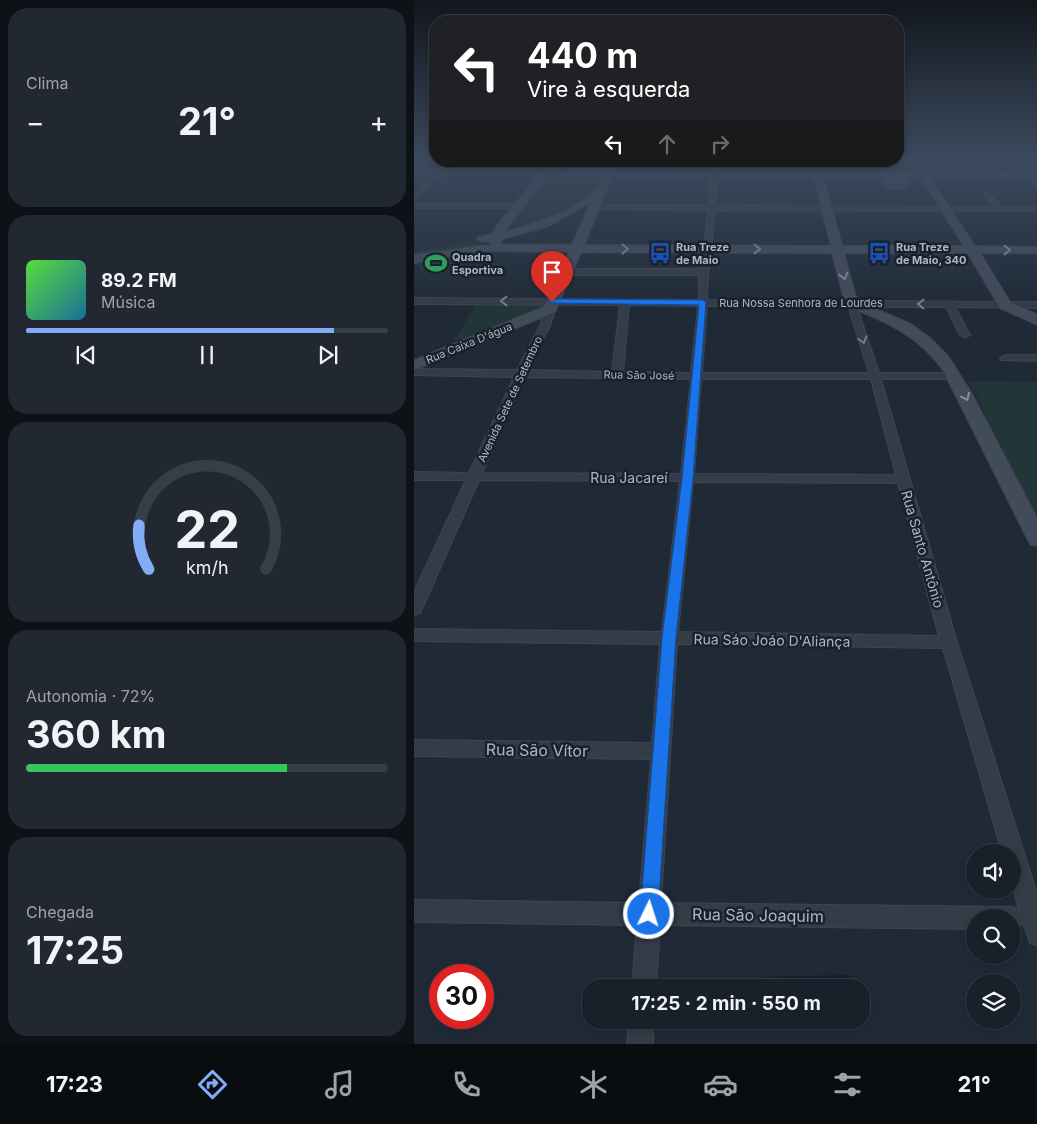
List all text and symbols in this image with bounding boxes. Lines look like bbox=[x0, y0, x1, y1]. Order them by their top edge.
text: 440 m bbox=[527, 34, 638, 76]
icon: left bbox=[444, 35, 509, 100]
text: Clima bbox=[26, 73, 68, 93]
text: Vire à esquerda bbox=[527, 76, 690, 102]
text: 21° bbox=[178, 98, 236, 144]
text: − bbox=[26, 105, 45, 139]
text: + bbox=[369, 105, 388, 139]
icon: left bbox=[600, 130, 628, 158]
icon: ahead bbox=[653, 130, 681, 158]
icon: right bbox=[706, 130, 734, 158]
bus stop icon: Rua Treze de Maio bbox=[647, 240, 673, 266]
place label: Rua Treze de Maio bbox=[676, 240, 729, 267]
bus stop icon: Rua Treze de Maio, 340 bbox=[866, 240, 892, 266]
place label: Rua Treze de Maio, 340 bbox=[896, 240, 966, 267]
one-way arrow bbox=[621, 244, 629, 254]
one-way arrow bbox=[753, 244, 761, 254]
one-way arrow bbox=[1003, 245, 1011, 255]
sports icon: Quadra Esportiva bbox=[423, 250, 449, 276]
place label: Quadra Esportiva bbox=[452, 250, 503, 277]
pin bbox=[531, 251, 573, 302]
icon: arrive bbox=[538, 258, 566, 286]
text: 89.2 FM bbox=[101, 269, 177, 292]
one-way arrow bbox=[839, 272, 849, 280]
text: Música bbox=[101, 292, 156, 312]
one-way arrow bbox=[499, 296, 507, 306]
street label: Rua Nossa Senhora de Lourdes bbox=[719, 296, 883, 310]
one-way arrow bbox=[917, 299, 924, 309]
street label: Rua Caixa D'água bbox=[424, 319, 514, 367]
street label: Avenida Sete de Setembro bbox=[475, 333, 546, 464]
one-way arrow bbox=[858, 335, 868, 343]
icon: previous bbox=[72, 341, 100, 369]
icon: pause bbox=[193, 341, 221, 369]
icon: next bbox=[314, 341, 342, 369]
street label: Rua São José bbox=[603, 367, 675, 383]
one-way arrow bbox=[960, 392, 970, 401]
street label: Rua Jacareí bbox=[590, 469, 668, 486]
street label: Rua Santo Antônio bbox=[898, 488, 948, 610]
text: 22 bbox=[174, 498, 240, 561]
text: km/h bbox=[186, 557, 228, 578]
street label: Rua Sáo Joáo D'Aliança bbox=[693, 630, 851, 650]
text: Autonomia · 72% bbox=[26, 686, 155, 706]
text: 360 km bbox=[26, 711, 167, 757]
street label: Rua São Vítor bbox=[486, 739, 588, 761]
map controls bbox=[966, 844, 1021, 1029]
button: sound bbox=[966, 844, 1021, 899]
position arrow bbox=[622, 887, 674, 939]
text: Chegada bbox=[26, 902, 94, 922]
street label: Rua São Joaquim bbox=[692, 904, 824, 926]
button: search bbox=[966, 909, 1021, 964]
text: 17:25 bbox=[26, 927, 124, 973]
speed limit sign: 30 bbox=[429, 964, 494, 1029]
button: layers bbox=[966, 974, 1021, 1029]
text: 17:25 · 2 min · 550 m bbox=[631, 992, 821, 1015]
icon: directions bbox=[195, 1067, 230, 1102]
icon: music bbox=[322, 1067, 357, 1102]
icon: phone bbox=[449, 1067, 484, 1102]
icon: climate bbox=[576, 1067, 611, 1102]
icon: car bbox=[703, 1067, 738, 1102]
icon: filters bbox=[830, 1067, 865, 1102]
text: 17:23 bbox=[46, 1071, 103, 1097]
text: 21° bbox=[957, 1071, 991, 1097]

